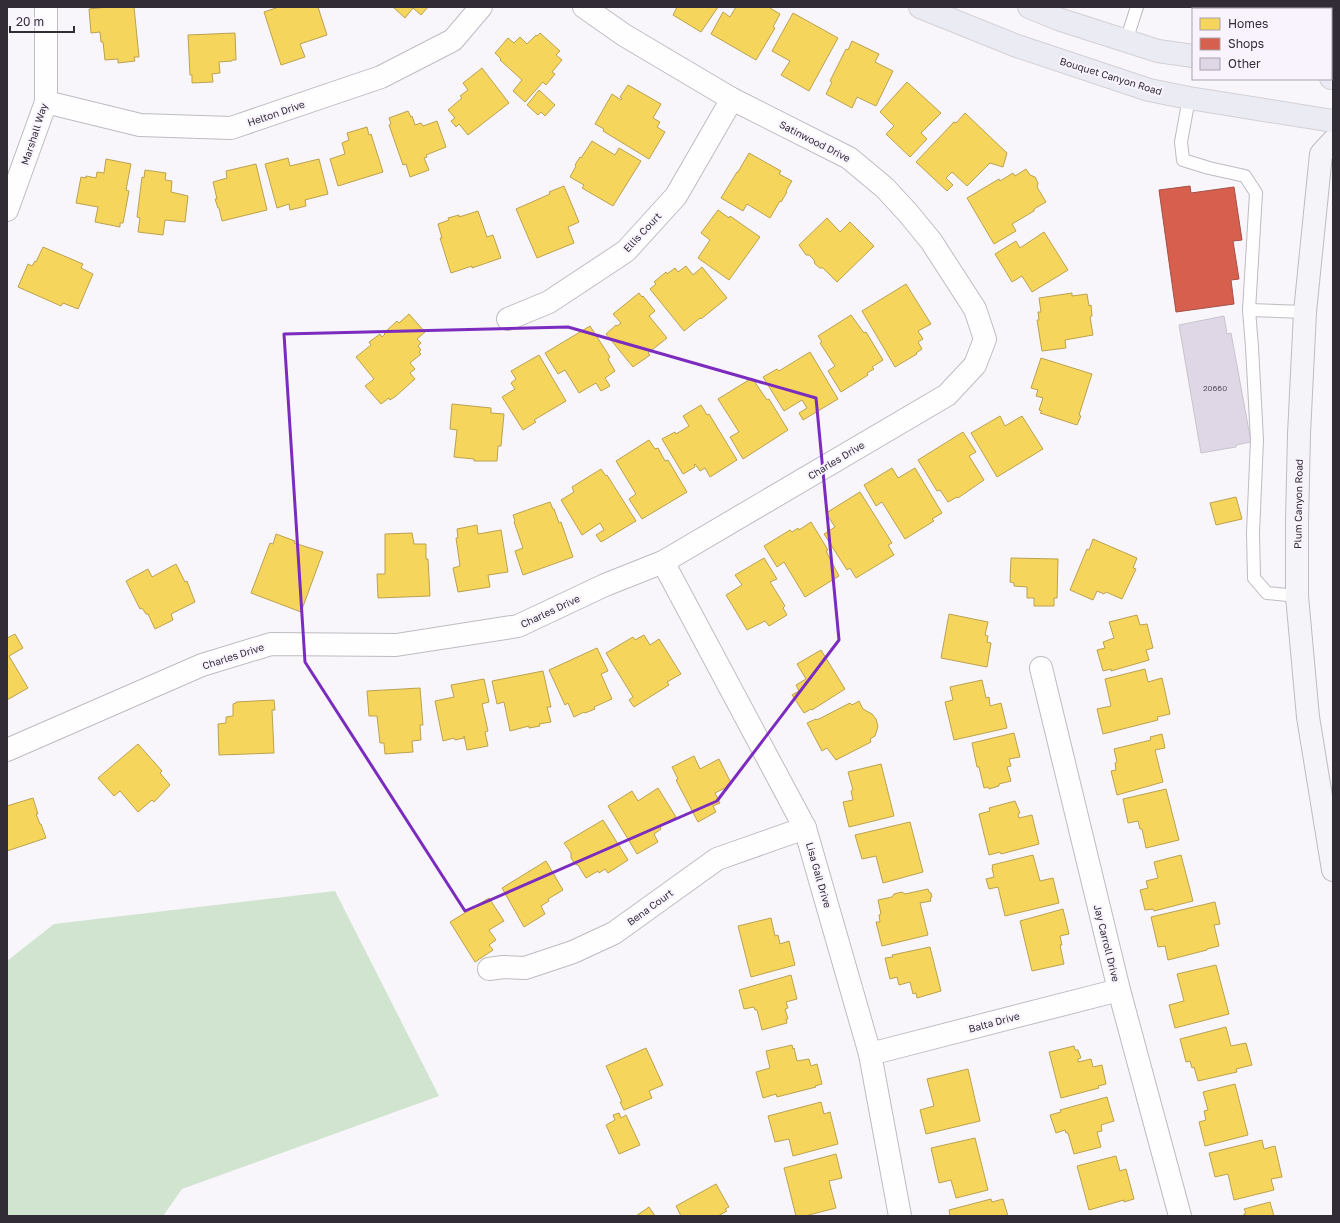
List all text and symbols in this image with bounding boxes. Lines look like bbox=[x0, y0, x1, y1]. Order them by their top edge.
scale bar bbox=[10, 8, 74, 34]
legend bbox=[1192, 8, 1332, 80]
text: 20 m bbox=[16, 14, 44, 29]
text: Homes bbox=[1228, 16, 1268, 31]
text: Shops bbox=[1228, 36, 1264, 51]
street label: Bouquet Canyon Road bbox=[1058, 55, 1164, 97]
text: Other bbox=[1228, 56, 1261, 71]
street label: Helton Drive bbox=[246, 98, 306, 128]
street label: Marshall Way bbox=[18, 101, 50, 166]
street label: Satinwood Drive bbox=[777, 118, 853, 164]
street label: Ellis Court bbox=[621, 210, 663, 254]
house number: 20660 bbox=[1203, 383, 1227, 393]
street label: Charles Drive bbox=[805, 438, 867, 482]
street label: Plum Canyon Road bbox=[1291, 459, 1305, 549]
street label: Charles Drive bbox=[518, 592, 582, 630]
street label: Charles Drive bbox=[201, 640, 265, 672]
street label: Lisa Gail Drive bbox=[804, 841, 834, 909]
street label: Bena Court bbox=[625, 886, 675, 928]
street label: Jay Carroll Drive bbox=[1092, 903, 1122, 983]
street label: Balta Drive bbox=[967, 1009, 1021, 1035]

